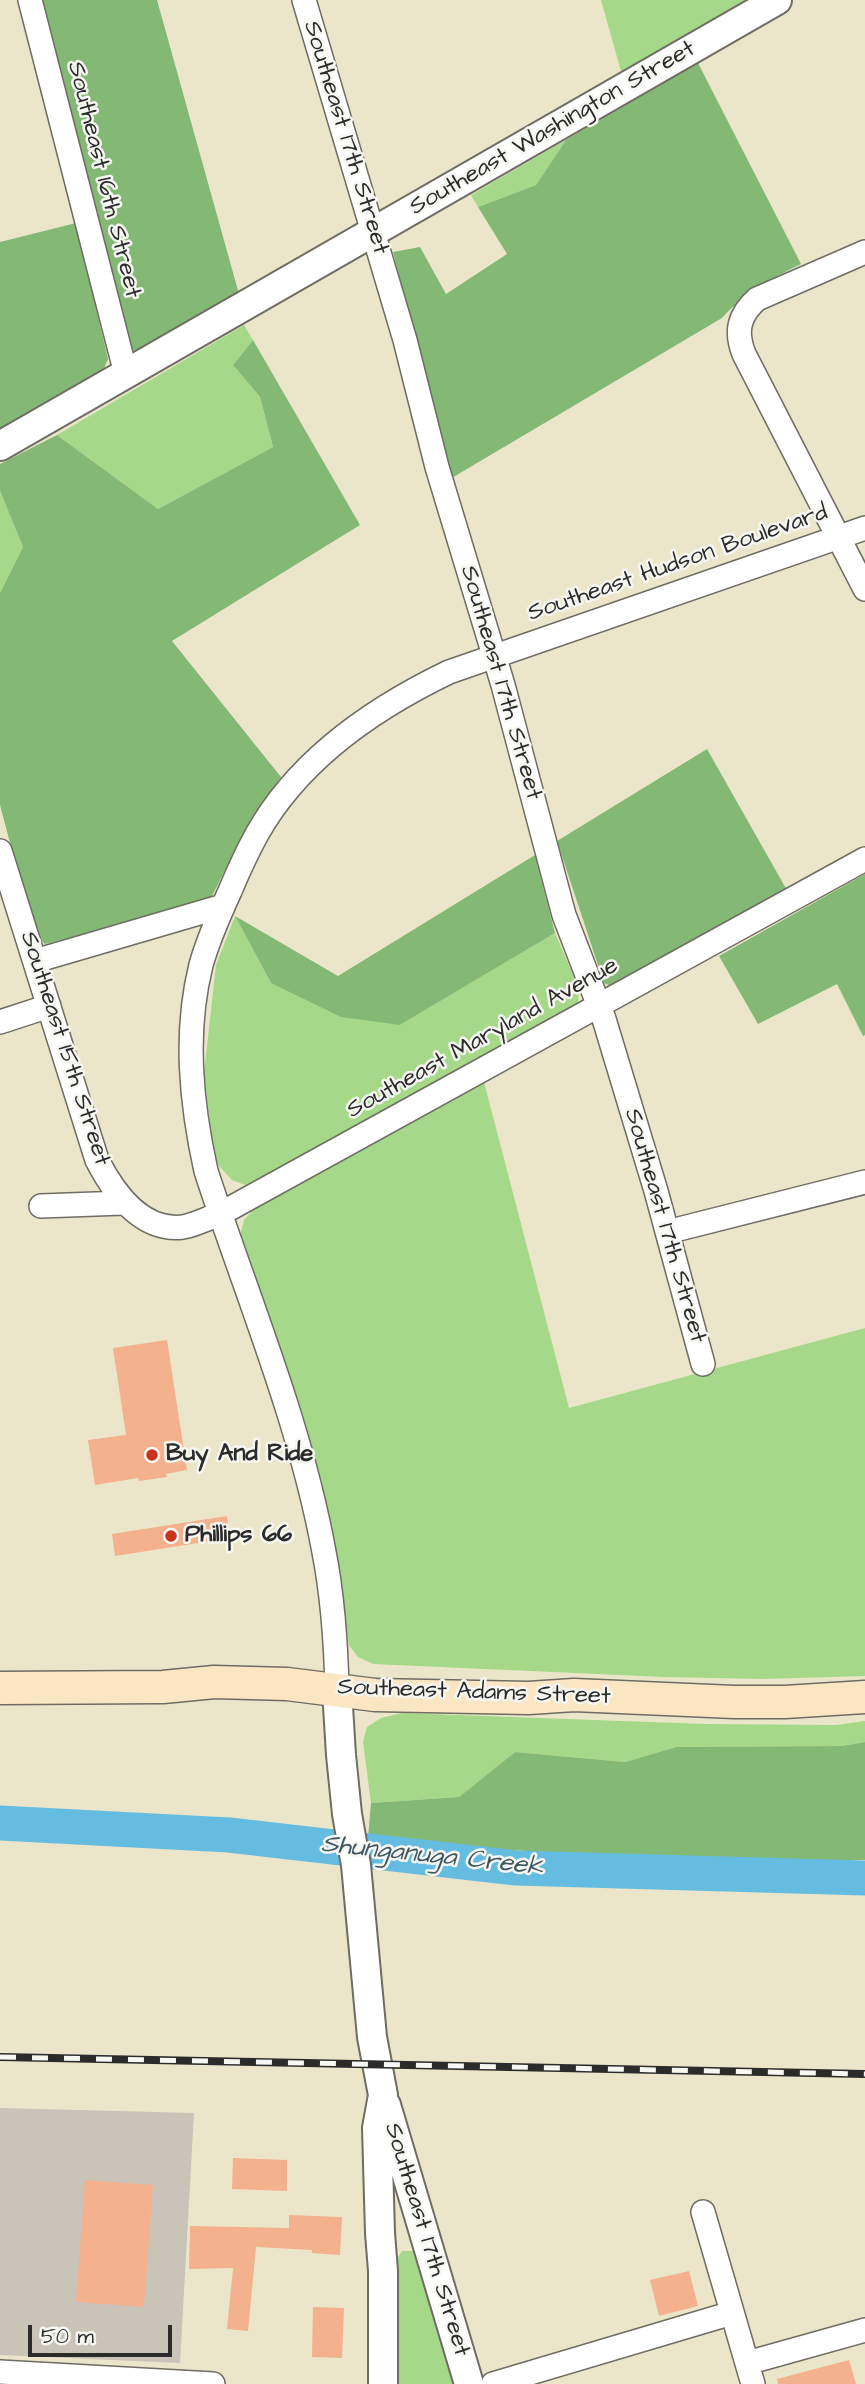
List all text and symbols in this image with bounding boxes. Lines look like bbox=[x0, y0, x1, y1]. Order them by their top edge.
street label: Southeast 17th Street bbox=[296, 18, 394, 258]
street label: Southeast Washington Street bbox=[405, 35, 701, 223]
street label: Southeast 16th Street bbox=[60, 59, 146, 301]
street label: Southeast Hudson Boulevard bbox=[524, 499, 832, 629]
street label: Southeast 17th Street bbox=[453, 563, 547, 803]
street label: Southeast 15th Street bbox=[13, 928, 115, 1170]
street label: Southeast Maryland Avenue bbox=[342, 952, 624, 1126]
street label: Southeast 17th Street bbox=[617, 1106, 711, 1346]
place label: Buy And Ride bbox=[166, 1441, 313, 1469]
marker: Buy And Ride bbox=[144, 1447, 160, 1463]
place label: Phillips 66 bbox=[185, 1522, 292, 1550]
marker: Phillips 66 bbox=[163, 1528, 179, 1544]
street label: Southeast Adams Street bbox=[337, 1674, 611, 1712]
water label: Shunganuga Creek bbox=[320, 1830, 544, 1884]
street label: Southeast 17th Street bbox=[377, 2120, 475, 2360]
scale bar bbox=[32, 2310, 175, 2354]
text: 50 m bbox=[41, 2322, 94, 2351]

